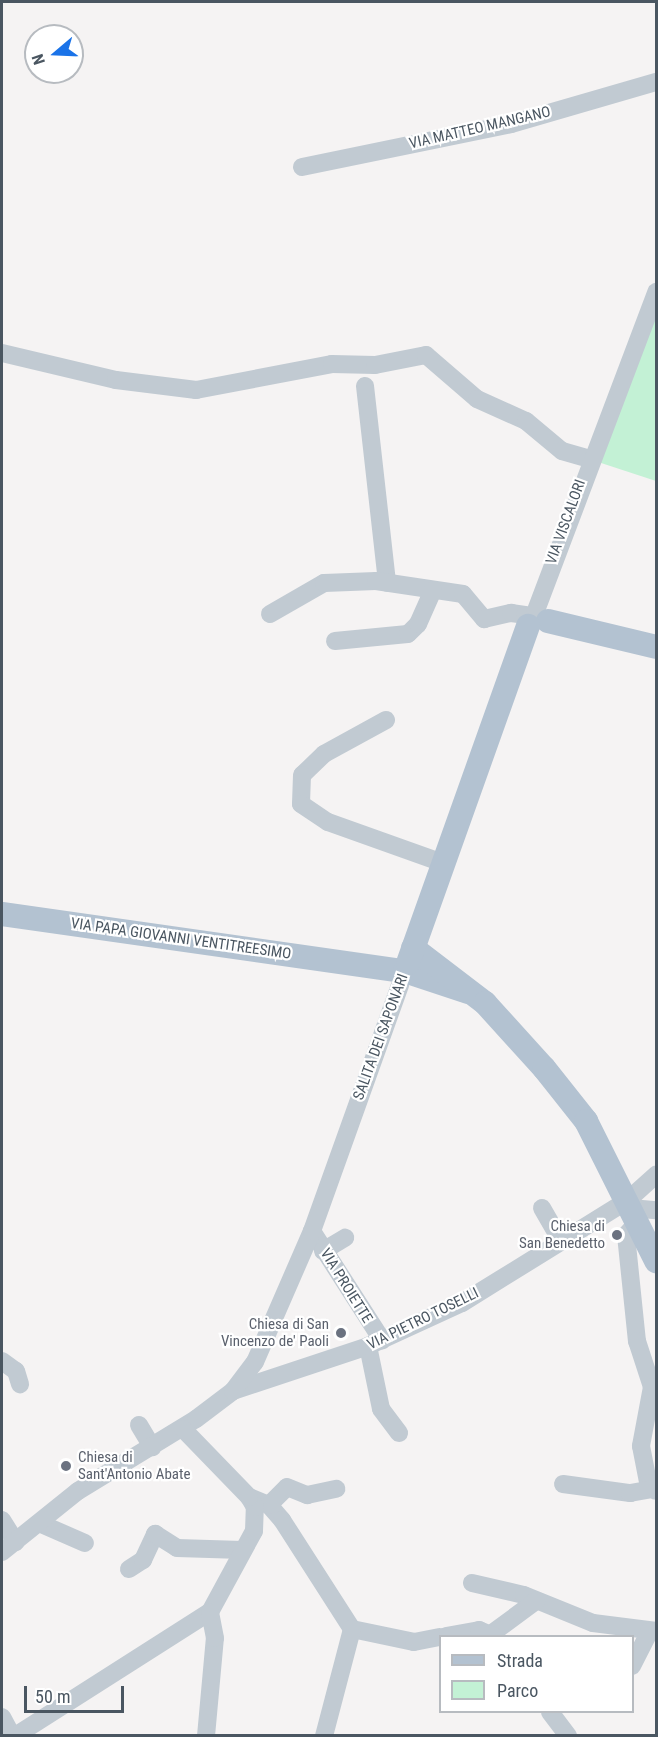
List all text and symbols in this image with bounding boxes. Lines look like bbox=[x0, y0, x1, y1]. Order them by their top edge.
north arrow bbox=[24, 24, 84, 84]
text: N bbox=[28, 52, 49, 67]
street label: VIA MATTEO MANGANO bbox=[408, 103, 552, 153]
street label: VIA VISCALORI bbox=[542, 477, 590, 567]
street label: VIA PAPA GIOVANNI VENTITREESIMO bbox=[70, 915, 292, 963]
street label: SALITA DEI SAPONARI bbox=[350, 971, 412, 1103]
place label: Chiesa di San Benedetto bbox=[519, 1217, 605, 1252]
marker: Chiesa di San Benedetto bbox=[610, 1228, 624, 1242]
street label: VIA PROIETTE bbox=[316, 1246, 376, 1326]
street label: VIA PIETRO TOSELLI bbox=[364, 1284, 482, 1354]
place label: Chiesa di San Vincenzo de' Paoli bbox=[221, 1315, 329, 1350]
marker: Chiesa di San Vincenzo de' Paoli bbox=[334, 1326, 348, 1340]
place label: Chiesa di Sant'Antonio Abate bbox=[78, 1448, 191, 1483]
marker: Chiesa di Sant'Antonio Abate bbox=[59, 1459, 73, 1473]
legend bbox=[439, 1635, 634, 1713]
text: Strada bbox=[497, 1650, 543, 1671]
scale bar bbox=[27, 1674, 128, 1712]
text: Parco bbox=[497, 1680, 538, 1701]
text: 50 m bbox=[35, 1686, 70, 1707]

